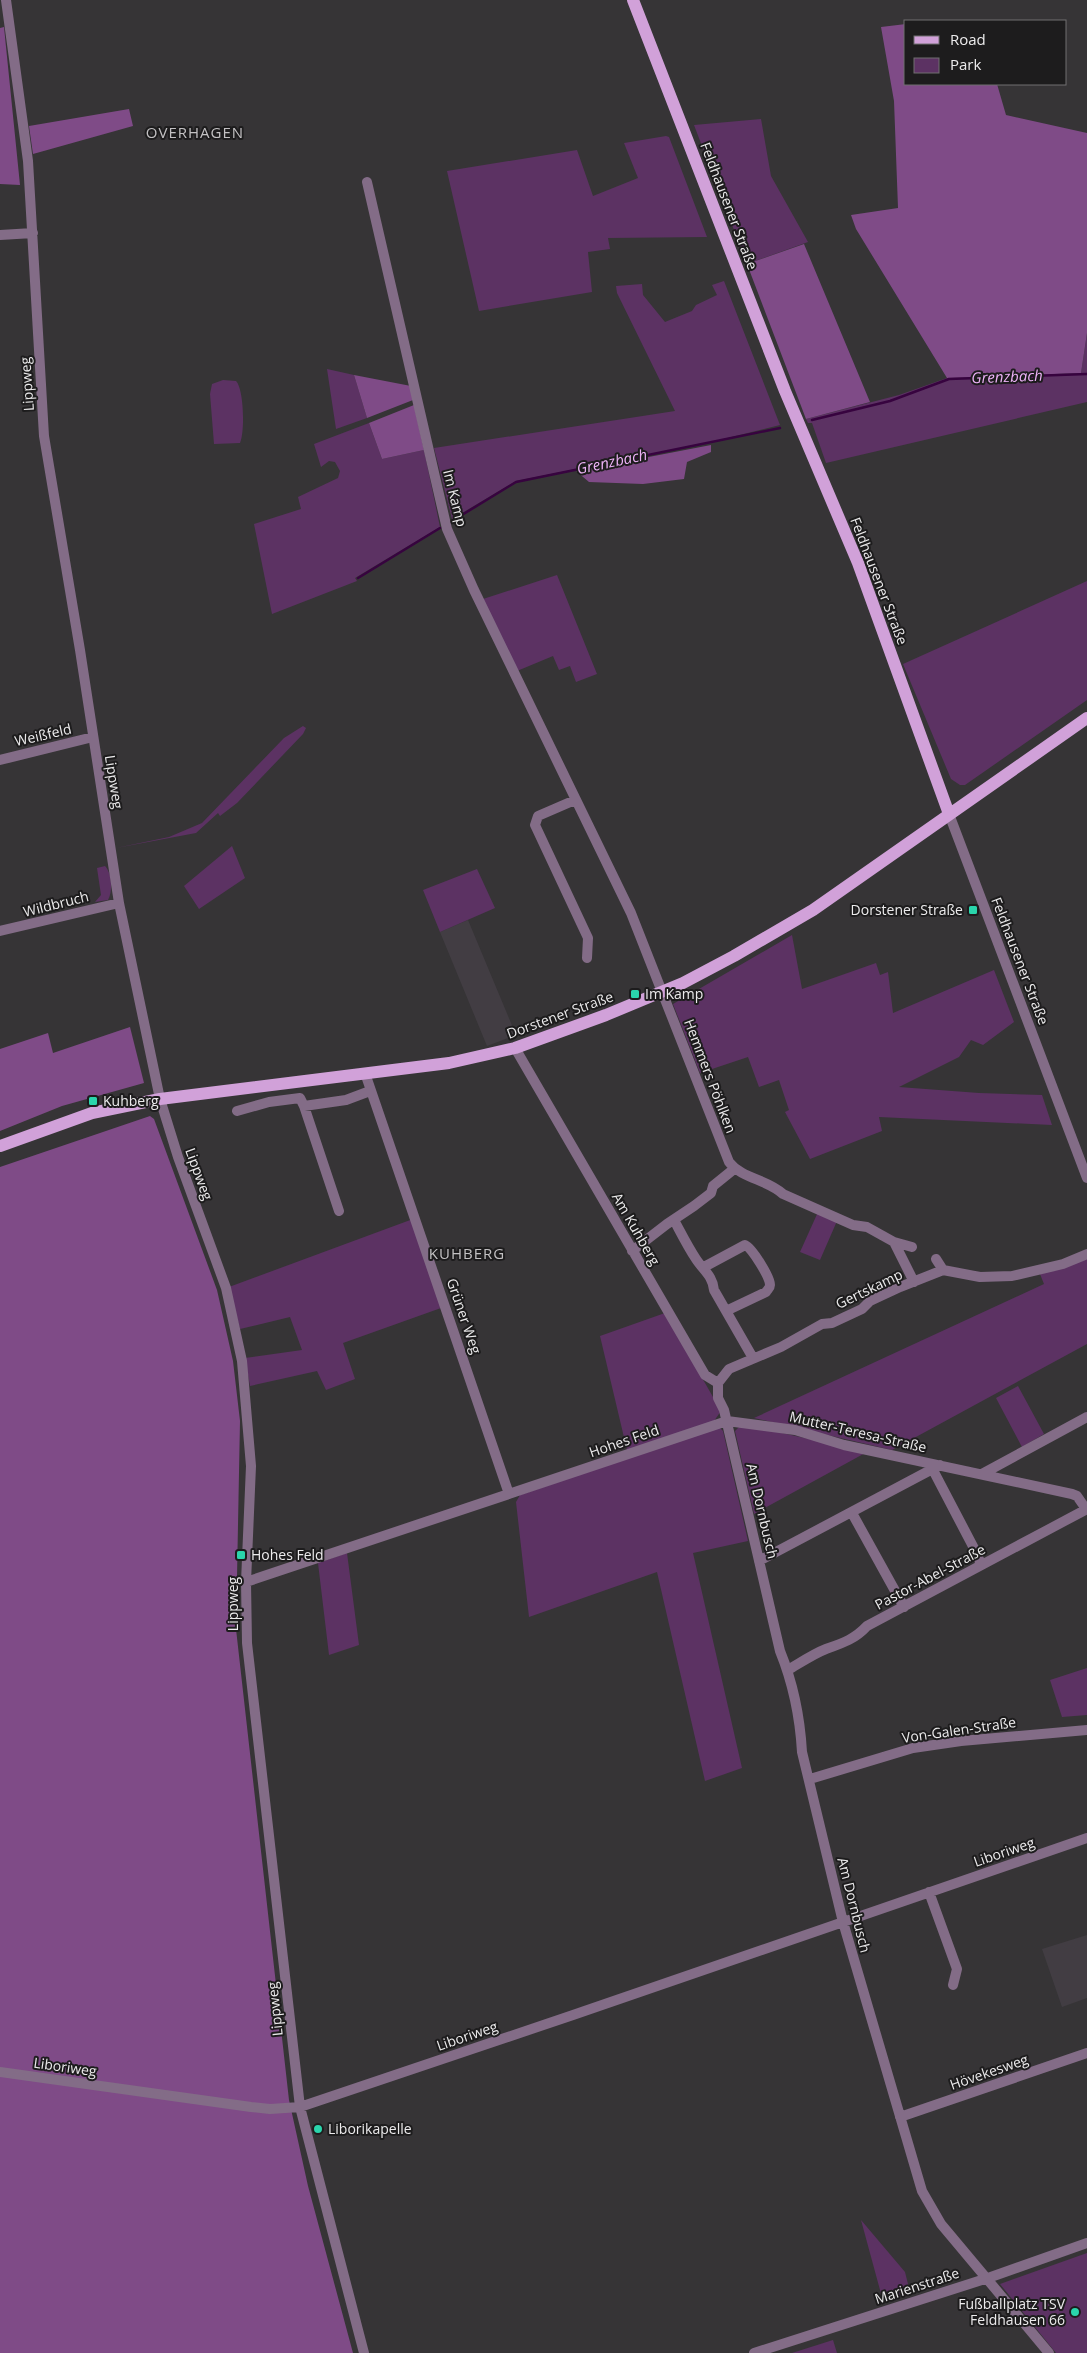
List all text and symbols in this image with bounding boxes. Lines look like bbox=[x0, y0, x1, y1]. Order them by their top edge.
legend bbox=[904, 20, 1067, 85]
text: Road bbox=[950, 29, 986, 49]
text: Park bbox=[950, 54, 981, 74]
district label: OVERHAGEN bbox=[146, 122, 244, 142]
street label: Feldhausener Straße bbox=[696, 139, 763, 272]
street label: Lippweg bbox=[15, 356, 38, 412]
water label: Grenzbach bbox=[971, 365, 1043, 387]
water label: Grenzbach bbox=[575, 444, 649, 478]
street label: Im Kamp bbox=[439, 467, 472, 529]
street label: Feldhausener Straße bbox=[846, 514, 913, 647]
street label: Weißfeld bbox=[13, 719, 73, 750]
street label: Lippweg bbox=[101, 754, 128, 811]
street label: Wildbruch bbox=[21, 886, 91, 921]
street label: Feldhausener Straße bbox=[987, 894, 1054, 1027]
place label: Dorstener Straße bbox=[851, 900, 963, 919]
marker: Dorstener Straße bbox=[967, 904, 979, 916]
place label: Im Kamp bbox=[645, 984, 703, 1003]
street label: Dorstener Straße bbox=[504, 986, 616, 1043]
marker: Im Kamp bbox=[629, 988, 641, 1000]
street label: Hemmers Pöhlken bbox=[680, 1016, 741, 1136]
place label: Kuhberg bbox=[103, 1091, 159, 1110]
marker: Kuhberg bbox=[87, 1095, 99, 1107]
street label: Lippweg bbox=[181, 1145, 218, 1203]
street label: Am Kuhberg bbox=[608, 1189, 665, 1269]
district label: KUHBERG bbox=[429, 1243, 505, 1263]
street label: Gertskamp bbox=[832, 1264, 905, 1313]
street label: Grüner Weg bbox=[443, 1276, 486, 1357]
street label: Mutter-Teresa-Straße bbox=[788, 1406, 929, 1457]
street label: Hohes Feld bbox=[586, 1420, 661, 1461]
street label: Am Dornbusch bbox=[742, 1461, 783, 1561]
street label: Pastor-Abel-Straße bbox=[871, 1539, 988, 1614]
place label: Hohes Feld bbox=[251, 1545, 324, 1564]
marker: Hohes Feld bbox=[235, 1549, 247, 1561]
street label: Lippweg bbox=[223, 1576, 242, 1631]
street label: Von-Galen-Straße bbox=[901, 1712, 1017, 1747]
street label: Liboriweg bbox=[971, 1832, 1037, 1871]
street label: Am Dornbusch bbox=[833, 1855, 875, 1954]
street label: Lippweg bbox=[262, 1981, 287, 2037]
street label: Liboriweg bbox=[434, 2016, 500, 2055]
street label: Hövekesweg bbox=[947, 2049, 1031, 2094]
street label: Liboriweg bbox=[32, 2053, 98, 2080]
place label: Liborikapelle bbox=[328, 2119, 412, 2138]
marker: Liborikapelle bbox=[312, 2123, 324, 2135]
street label: Marienstraße bbox=[872, 2263, 962, 2308]
place label: Fußballplatz TSV Feldhausen 66 bbox=[958, 2294, 1066, 2329]
marker: Fußballplatz TSV Feldhausen 66 bbox=[1069, 2306, 1081, 2318]

